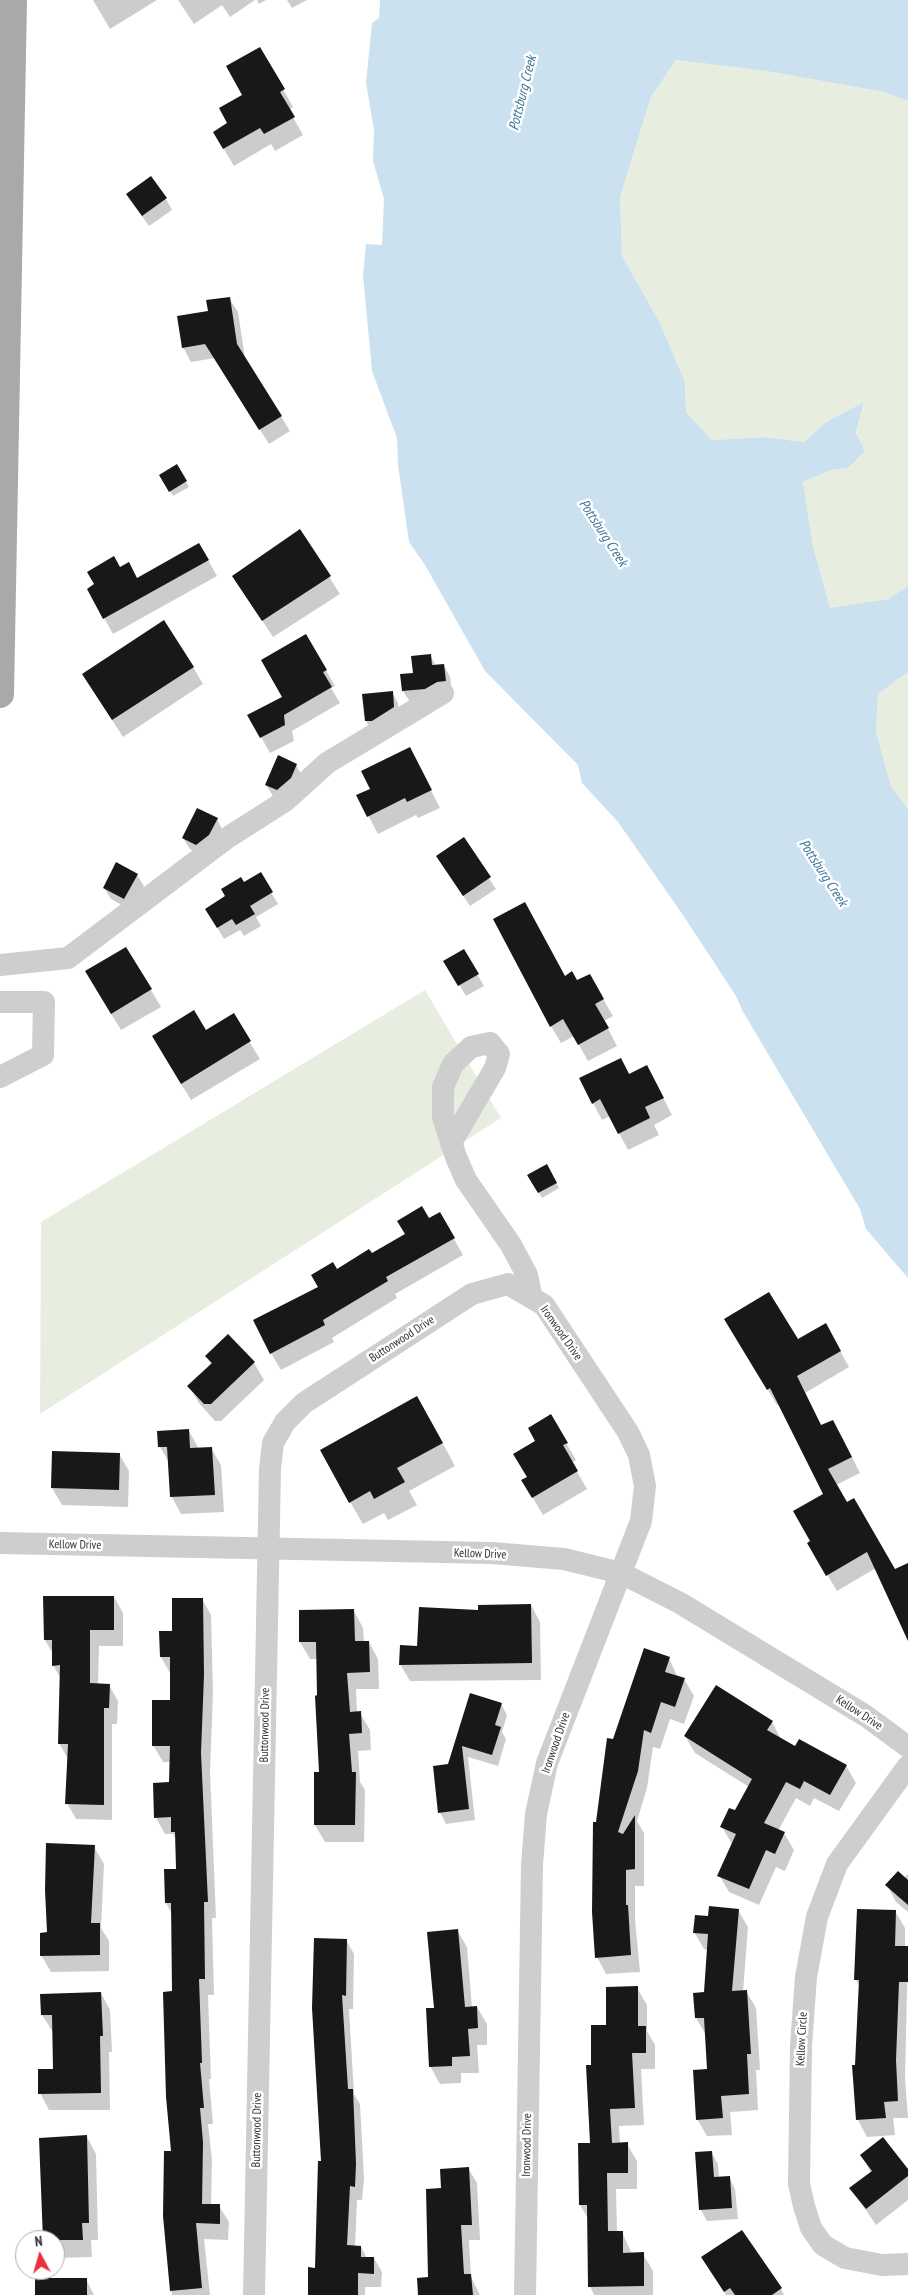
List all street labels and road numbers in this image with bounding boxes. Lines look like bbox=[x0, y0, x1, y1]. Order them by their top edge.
street label: Ironwood Drive bbox=[537, 1303, 585, 1363]
street label: Buttonwood Drive bbox=[367, 1313, 437, 1365]
street label: Kellow Drive bbox=[49, 1537, 101, 1553]
street label: Kellow Drive bbox=[454, 1546, 506, 1562]
street label: Buttonwood Drive bbox=[257, 1688, 273, 1762]
street label: Kellow Drive bbox=[833, 1693, 885, 1733]
street label: Ironwood Drive bbox=[539, 1711, 573, 1775]
street label: Kellow Circle bbox=[793, 2012, 811, 2066]
street label: Buttonwood Drive bbox=[249, 2093, 265, 2167]
street label: Ironwood Drive bbox=[519, 2113, 535, 2177]

